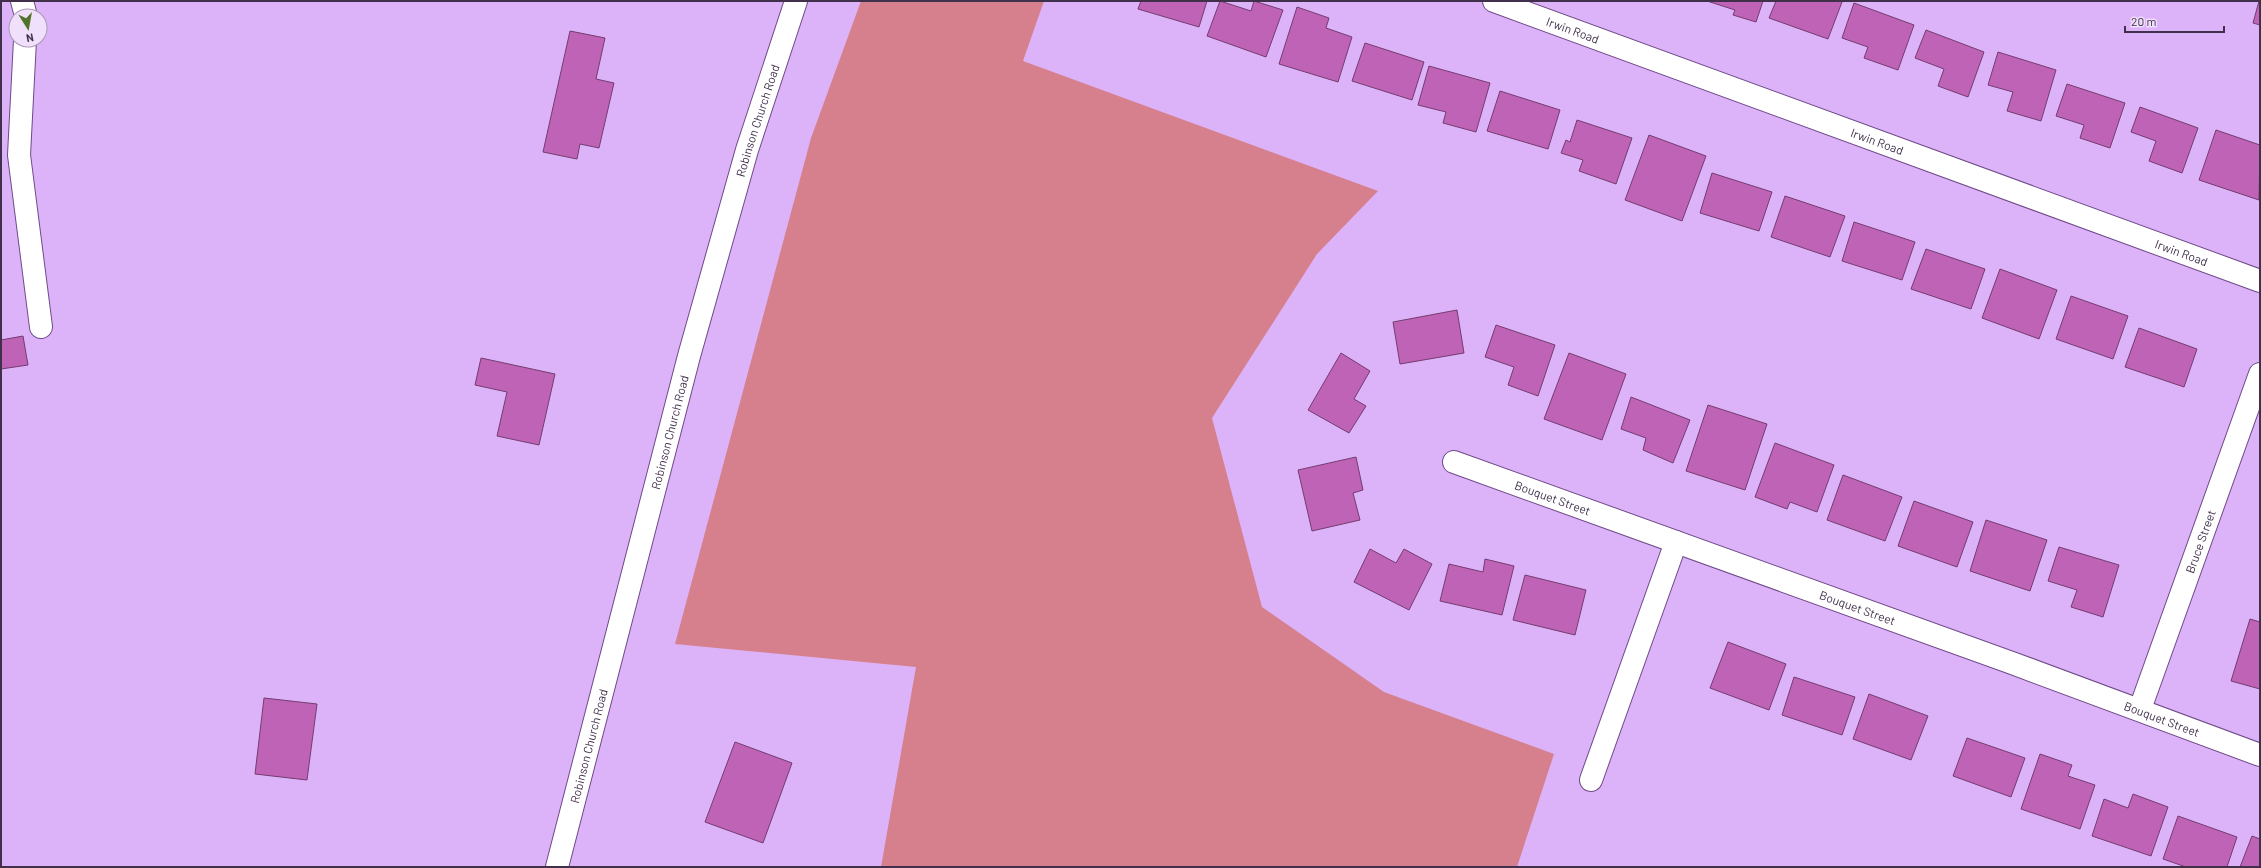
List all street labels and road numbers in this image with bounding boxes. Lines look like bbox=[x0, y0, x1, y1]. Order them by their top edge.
street label: Irwin Road bbox=[1545, 14, 1601, 46]
street label: Robinson Church Road bbox=[733, 62, 782, 178]
street label: Irwin Road bbox=[1849, 125, 1905, 157]
street label: Irwin Road bbox=[2153, 236, 2210, 268]
street label: Robinson Church Road bbox=[648, 374, 691, 491]
street label: Bouquet Street bbox=[1513, 478, 1593, 518]
street label: Bruce Street bbox=[2182, 508, 2218, 575]
street label: Bouquet Street bbox=[1818, 587, 1897, 627]
street label: Robinson Church Road bbox=[567, 687, 610, 805]
street label: Bouquet Street bbox=[2122, 698, 2202, 739]

